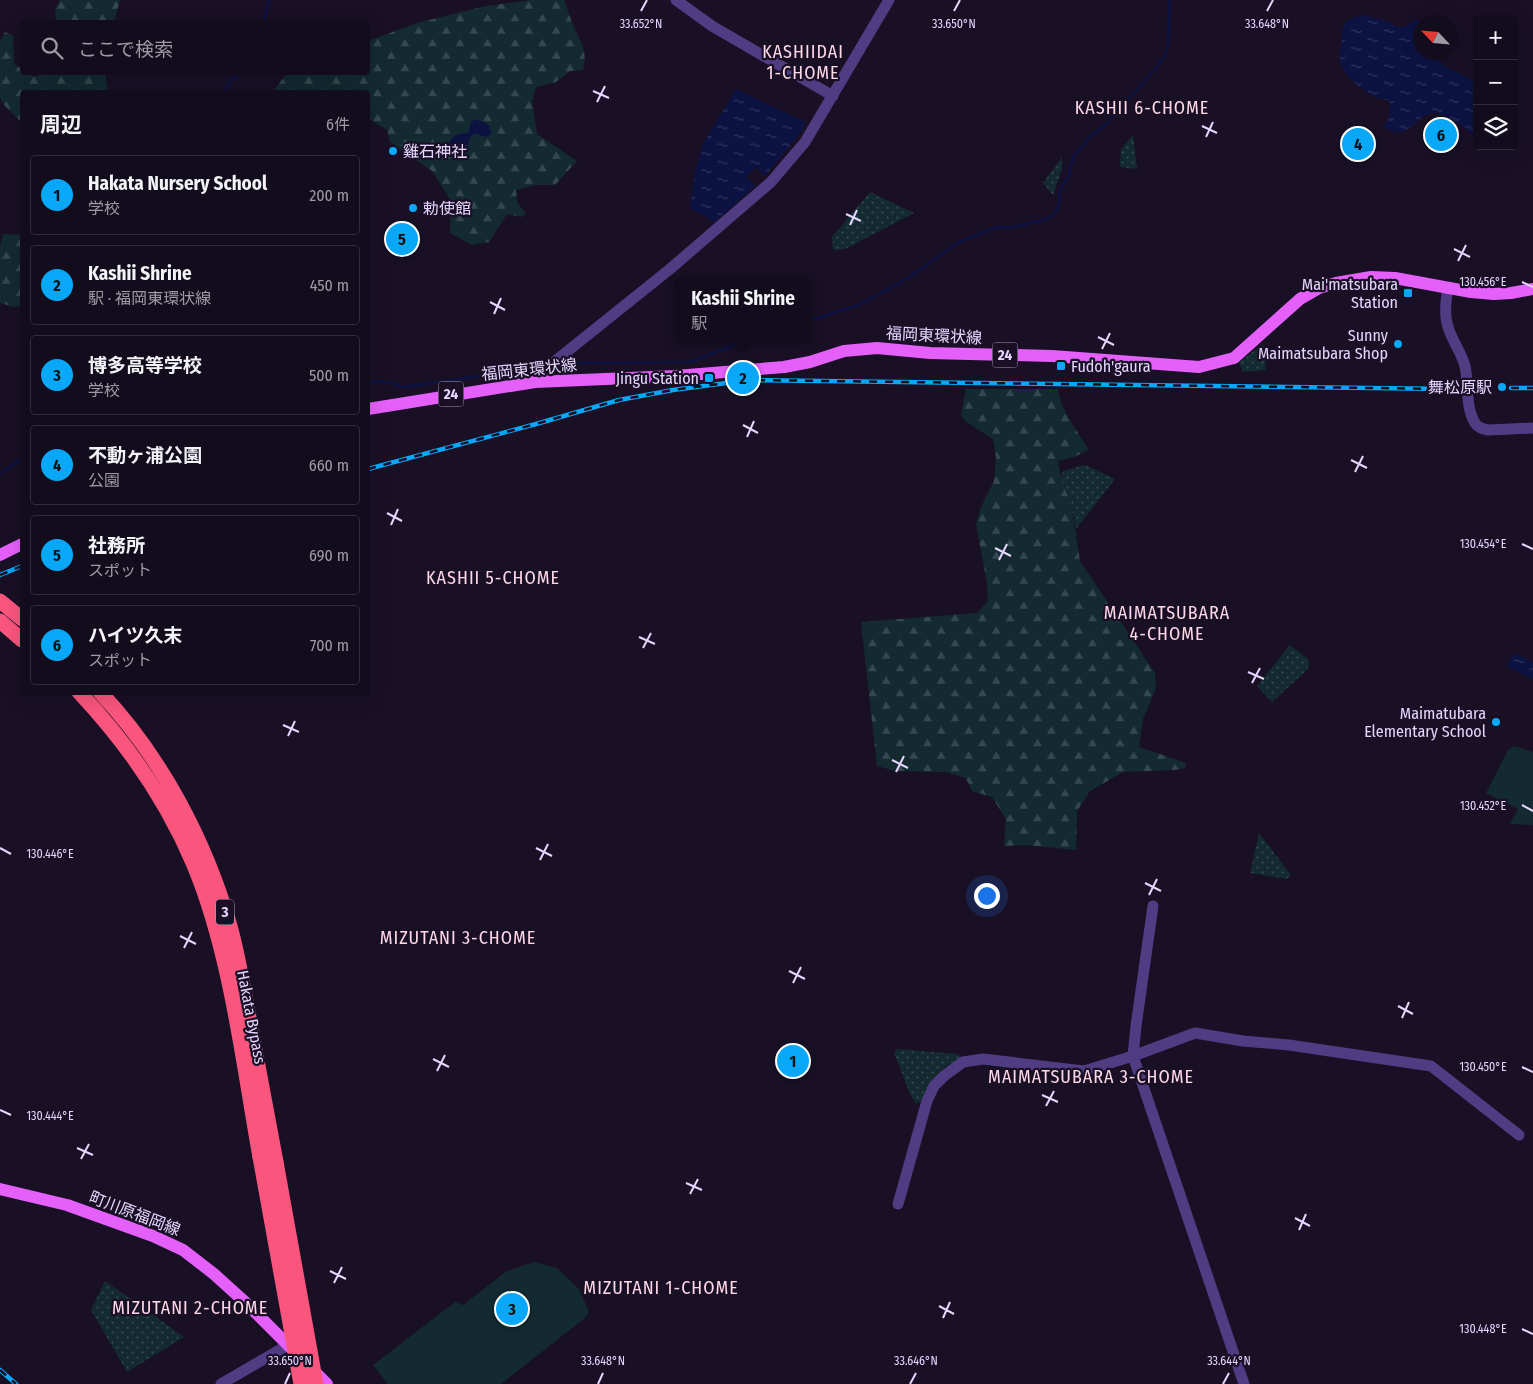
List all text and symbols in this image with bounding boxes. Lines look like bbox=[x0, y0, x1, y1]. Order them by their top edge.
north arrow bbox=[1413, 15, 1458, 60]
map controls bbox=[1473, 15, 1518, 150]
button: + bbox=[1473, 15, 1518, 60]
text: 33.652°N bbox=[620, 17, 662, 31]
text: 33.650°N bbox=[932, 17, 976, 31]
text: 33.648°N bbox=[1245, 17, 1289, 31]
search box bbox=[20, 20, 370, 75]
icon: search bbox=[38, 34, 66, 62]
text: ここで検索 bbox=[78, 38, 173, 61]
district label: KASHIIDAI 1-CHOME bbox=[762, 41, 844, 84]
button: − bbox=[1473, 60, 1518, 105]
district label: KASHII 6-CHOME bbox=[1075, 97, 1209, 119]
button: layers bbox=[1473, 105, 1518, 150]
text: 周辺 bbox=[40, 112, 82, 138]
text: 6件 bbox=[326, 115, 350, 134]
pin: 6 bbox=[1425, 116, 1457, 154]
pin: 4 bbox=[1342, 125, 1374, 163]
place label: 雞石神社 bbox=[403, 142, 467, 161]
marker: 雞石神社 bbox=[387, 145, 399, 157]
text: Hakata Nursery School bbox=[88, 172, 267, 195]
text: 1 bbox=[54, 186, 60, 205]
text: 200 m bbox=[309, 186, 349, 205]
text: 学校 bbox=[88, 199, 120, 218]
place label: 勅使館 bbox=[423, 199, 471, 218]
marker: 勅使館 bbox=[407, 202, 419, 214]
pin: 5 bbox=[386, 220, 418, 258]
text: Kashii Shrine bbox=[88, 262, 192, 285]
place label: Mai'matsubara Station bbox=[1302, 275, 1398, 312]
text: 130.456°E bbox=[1460, 275, 1507, 289]
text: 2 bbox=[53, 276, 61, 295]
text: 450 m bbox=[310, 276, 349, 295]
popup bbox=[674, 278, 812, 343]
text: Kashii Shrine bbox=[691, 287, 795, 310]
marker: Mai'matsubara Station bbox=[1402, 287, 1414, 299]
text: 駅 · 福岡東環状線 bbox=[88, 289, 211, 308]
text: 駅 bbox=[691, 314, 707, 333]
street label: 福岡東環状線 bbox=[886, 323, 982, 347]
place label: Sunny Maimatsubara Shop bbox=[1258, 326, 1389, 363]
marker: Sunny Maimatsubara Shop bbox=[1392, 338, 1404, 350]
road number: 24 bbox=[992, 342, 1018, 368]
text: 博多高等学校 bbox=[88, 354, 202, 377]
street label: 福岡東環状線 bbox=[480, 355, 578, 384]
place label: Fudoh'gaura bbox=[1071, 357, 1151, 376]
pin: 2 bbox=[727, 359, 759, 397]
marker: Fudoh'gaura bbox=[1055, 360, 1067, 372]
text: 3 bbox=[53, 366, 61, 385]
text: 500 m bbox=[309, 366, 349, 385]
place label: Jingu Station bbox=[616, 369, 699, 388]
marker: Jingu Station bbox=[703, 372, 715, 384]
place label: 舞松原駅 bbox=[1428, 378, 1492, 397]
text: 学校 bbox=[88, 381, 120, 400]
marker: 舞松原駅 bbox=[1496, 381, 1508, 393]
road number: 24 bbox=[438, 382, 464, 406]
text: 不動ヶ浦公園 bbox=[88, 444, 202, 467]
text: 4 bbox=[53, 456, 61, 475]
text: 660 m bbox=[309, 456, 349, 475]
text: 公園 bbox=[88, 471, 120, 490]
text: 社務所 bbox=[88, 534, 145, 557]
text: 130.454°E bbox=[1460, 537, 1507, 551]
text: 5 bbox=[53, 546, 61, 565]
text: 690 m bbox=[309, 546, 349, 565]
text: スポット bbox=[88, 561, 152, 580]
district label: KASHII 5-CHOME bbox=[426, 567, 560, 589]
district label: MAIMATSUBARA 4-CHOME bbox=[1104, 602, 1230, 645]
text: ハイツ久末 bbox=[88, 624, 183, 647]
text: 6 bbox=[53, 636, 61, 655]
text: 700 m bbox=[310, 636, 349, 655]
text: スポット bbox=[88, 651, 152, 670]
place label: Maimatubara Elementary School bbox=[1364, 704, 1486, 741]
marker: Maimatubara Elementary School bbox=[1490, 716, 1502, 728]
text: 130.452°E bbox=[1460, 799, 1506, 813]
text: 130.446°E bbox=[26, 847, 74, 861]
your location bbox=[974, 883, 1000, 909]
road number: 3 bbox=[216, 900, 234, 924]
district label: MIZUTANI 3-CHOME bbox=[380, 927, 536, 949]
street label: Hakata Bypass bbox=[233, 969, 270, 1066]
pin: 1 bbox=[777, 1042, 809, 1080]
text: 130.450°E bbox=[1459, 1060, 1507, 1074]
district label: MAIMATSUBARA 3-CHOME bbox=[988, 1066, 1194, 1088]
text: 130.444°E bbox=[26, 1109, 74, 1123]
street label: 町川原福岡線 bbox=[87, 1187, 183, 1240]
district label: MIZUTANI 1-CHOME bbox=[583, 1277, 739, 1299]
pin: 3 bbox=[496, 1290, 528, 1328]
district label: MIZUTANI 2-CHOME bbox=[112, 1297, 268, 1319]
text: 130.448°E bbox=[1459, 1322, 1507, 1336]
text: 33.650°N bbox=[268, 1354, 312, 1368]
text: 33.648°N bbox=[581, 1354, 625, 1368]
text: 33.646°N bbox=[894, 1354, 938, 1368]
text: 33.644°N bbox=[1207, 1354, 1251, 1368]

